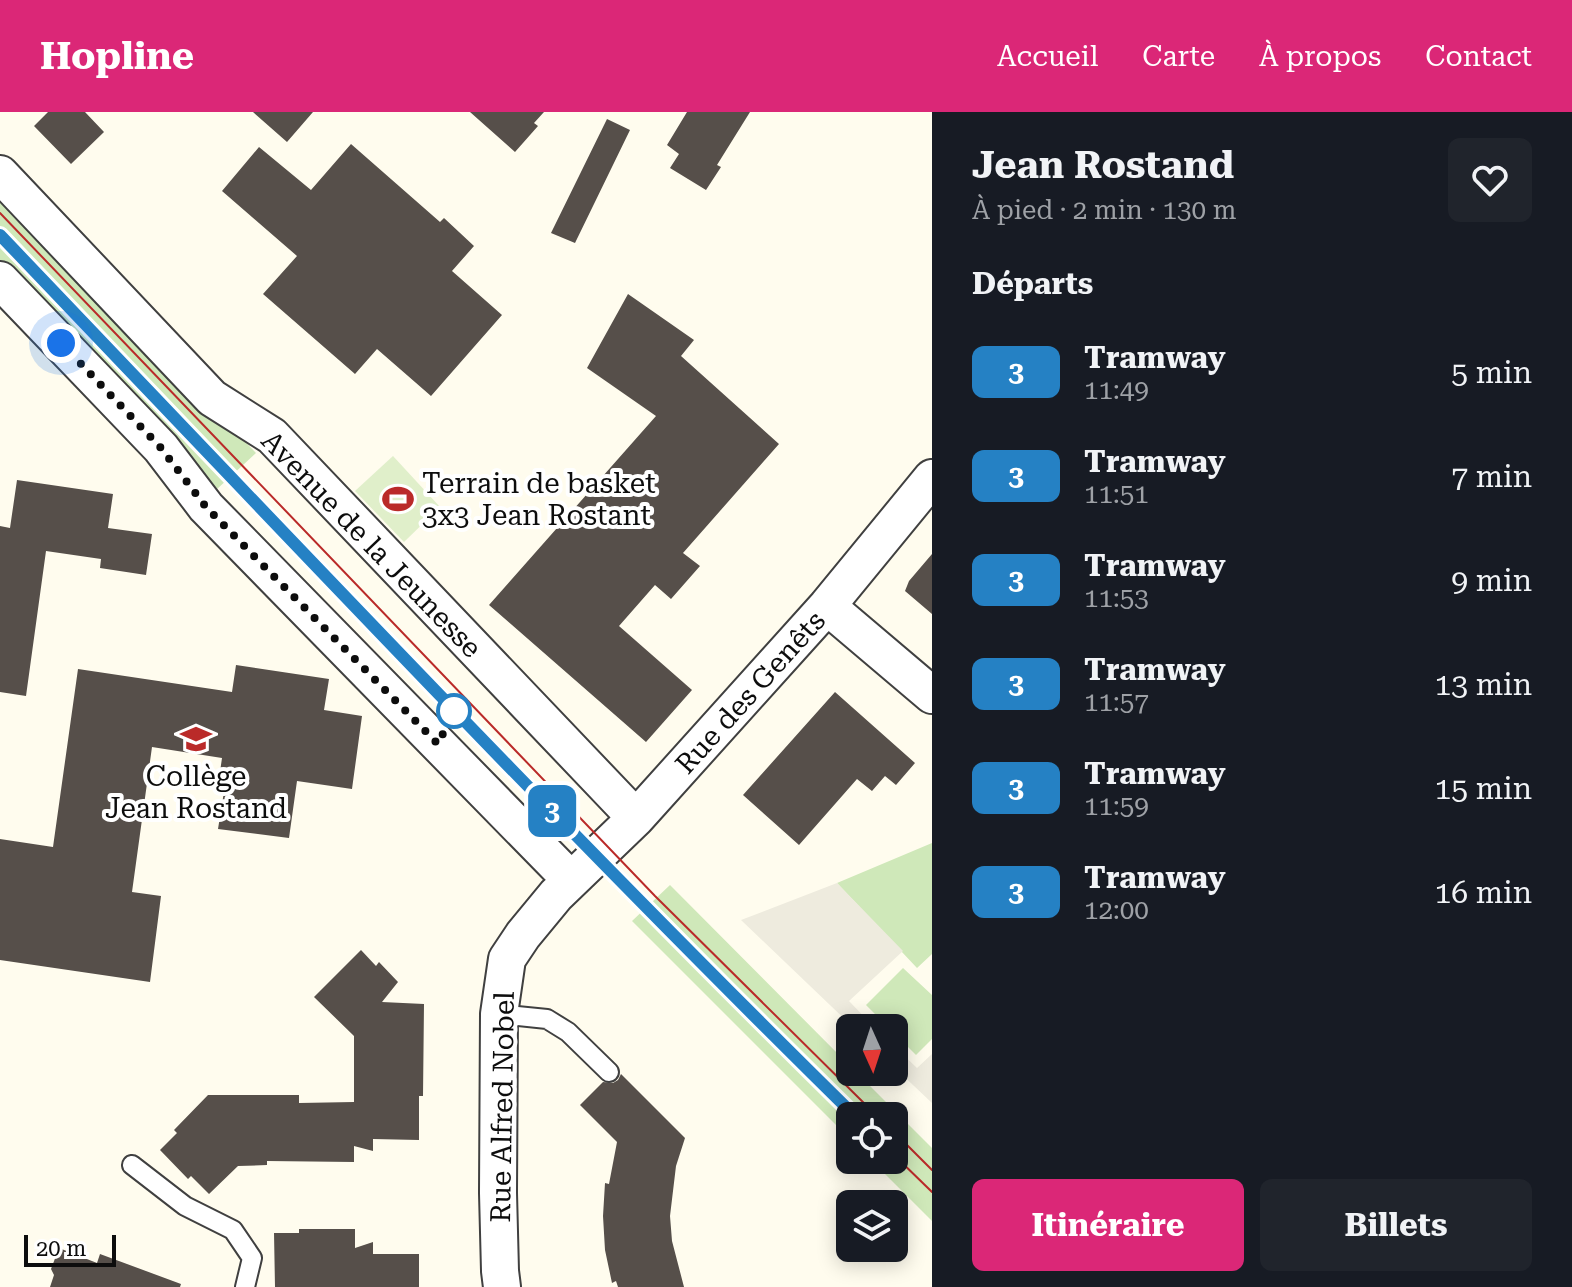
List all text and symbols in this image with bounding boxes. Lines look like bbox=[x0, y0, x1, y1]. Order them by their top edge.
text: Hopline bbox=[40, 34, 194, 78]
text: Accueil bbox=[997, 40, 1098, 73]
text: Carte bbox=[1142, 40, 1215, 73]
text: À propos bbox=[1259, 40, 1381, 73]
text: Contact bbox=[1425, 40, 1532, 73]
button: heart bbox=[1448, 138, 1532, 222]
text: Jean Rostand bbox=[972, 143, 1234, 187]
text: À pied · 2 min · 130 m bbox=[972, 195, 1236, 225]
text: Départs bbox=[972, 266, 1093, 301]
your location bbox=[41, 323, 81, 363]
text: Tramway bbox=[1084, 340, 1226, 375]
text: 3 bbox=[1008, 355, 1024, 388]
text: 5 min bbox=[1451, 355, 1532, 390]
text: 11:49 bbox=[1084, 375, 1149, 405]
street label: Avenue de la Jeunesse bbox=[255, 424, 488, 664]
text: Tramway bbox=[1084, 444, 1226, 479]
text: 3 bbox=[1008, 459, 1024, 492]
text: 7 min bbox=[1451, 459, 1532, 494]
place label: Terrain de basket 3x3 Jean Rostant bbox=[422, 467, 656, 532]
text: 11:51 bbox=[1084, 479, 1149, 509]
sports icon: Terrain de basket 3x3 Jean Rostant bbox=[381, 482, 415, 516]
text: Tramway bbox=[1084, 548, 1226, 583]
text: 3 bbox=[1008, 563, 1024, 596]
text: 9 min bbox=[1451, 563, 1532, 598]
text: 11:53 bbox=[1084, 583, 1149, 613]
street label: Rue des Genêts bbox=[669, 604, 832, 780]
text: Tramway bbox=[1084, 652, 1226, 687]
text: 3 bbox=[1008, 667, 1024, 700]
text: 13 min bbox=[1435, 667, 1532, 702]
text: 11:57 bbox=[1084, 687, 1149, 717]
unlabelled marker bbox=[437, 694, 471, 728]
school or university icon: Collège Jean Rostand bbox=[179, 722, 213, 756]
text: Tramway bbox=[1084, 756, 1226, 791]
place label: Collège Jean Rostand bbox=[105, 760, 287, 825]
text: 3 bbox=[1008, 771, 1024, 804]
text: 15 min bbox=[1435, 771, 1532, 806]
line badge: 3 bbox=[526, 785, 578, 837]
text: 11:59 bbox=[1084, 791, 1149, 821]
text: 3 bbox=[544, 794, 560, 827]
text: Tramway bbox=[1084, 860, 1226, 895]
text: 3 bbox=[1008, 875, 1024, 908]
text: 16 min bbox=[1435, 875, 1532, 910]
text: 12:00 bbox=[1084, 895, 1149, 925]
street label: Rue Alfred Nobel bbox=[484, 991, 521, 1223]
north arrow bbox=[836, 1014, 908, 1086]
map controls bbox=[836, 1014, 908, 1262]
button: locate bbox=[836, 1102, 908, 1174]
button: Itinéraire bbox=[972, 1179, 1244, 1271]
button: Billets bbox=[1260, 1179, 1532, 1271]
button: layers bbox=[836, 1190, 908, 1262]
scale bar bbox=[24, 1231, 116, 1267]
text: 20 m bbox=[36, 1236, 86, 1261]

